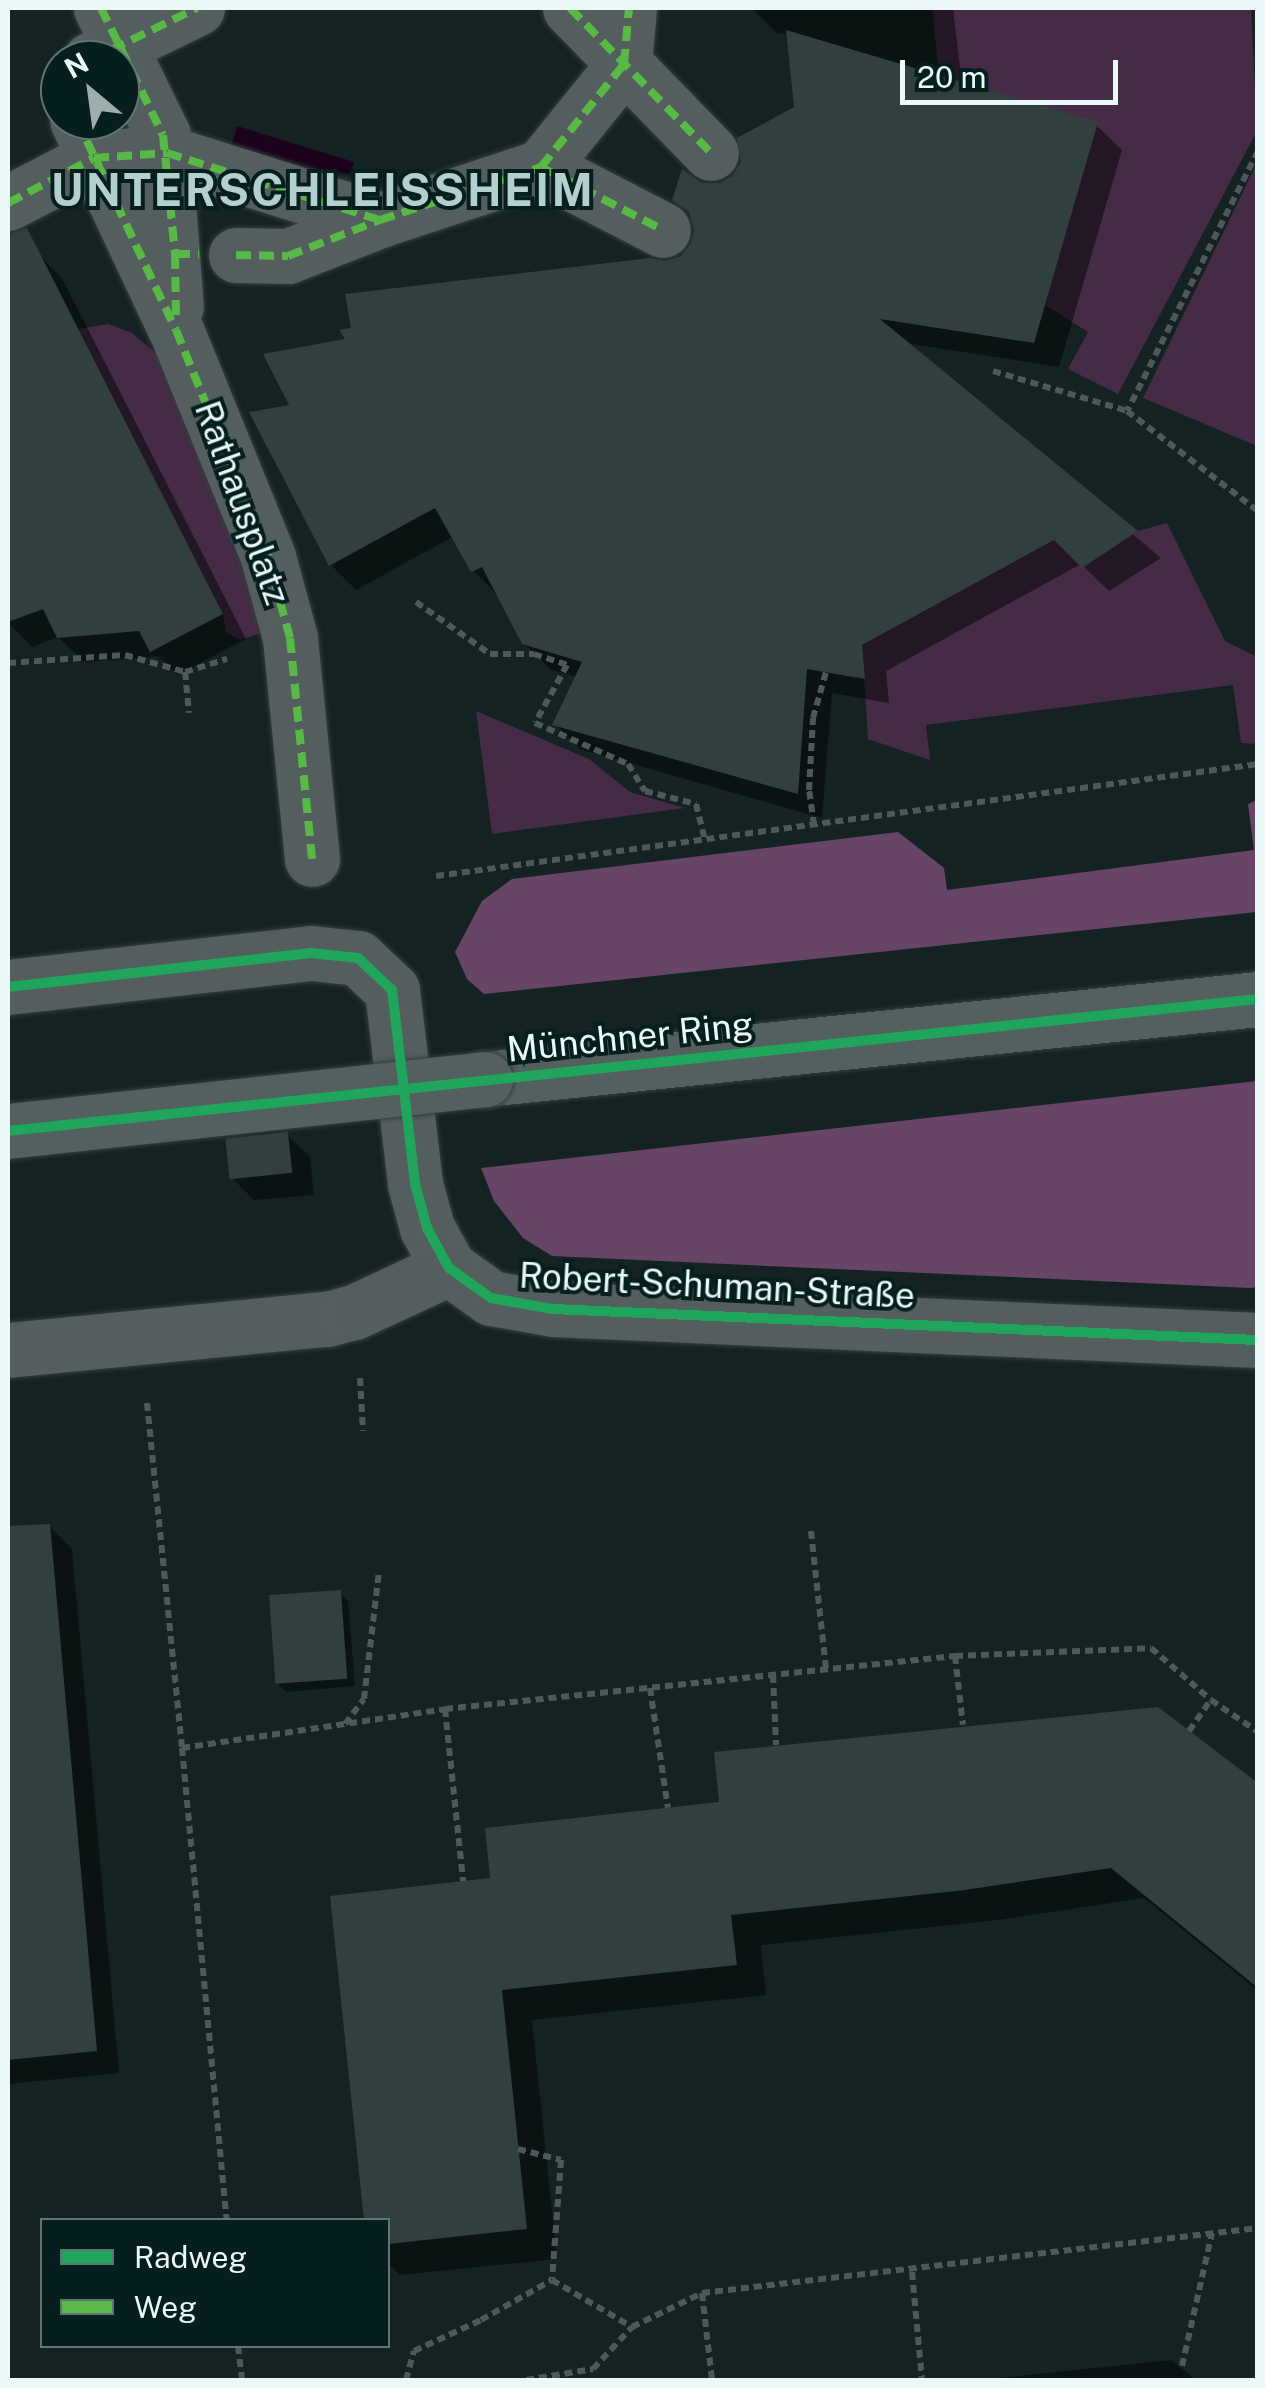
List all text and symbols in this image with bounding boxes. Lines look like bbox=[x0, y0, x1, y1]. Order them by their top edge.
north arrow bbox=[40, 40, 140, 140]
scale bar bbox=[905, 40, 1122, 102]
text: N bbox=[59, 45, 94, 85]
text: 20 m bbox=[917, 59, 986, 95]
district label: UNTERSCHLEISSHEIM bbox=[51, 163, 595, 217]
street label: Rathausplatz bbox=[186, 396, 298, 610]
street label: Münchner Ring bbox=[505, 1003, 755, 1071]
street label: Robert-Schuman-Straße bbox=[518, 1255, 916, 1317]
legend bbox=[40, 2218, 390, 2348]
text: Radweg bbox=[134, 2239, 247, 2275]
text: Weg bbox=[134, 2289, 197, 2325]

